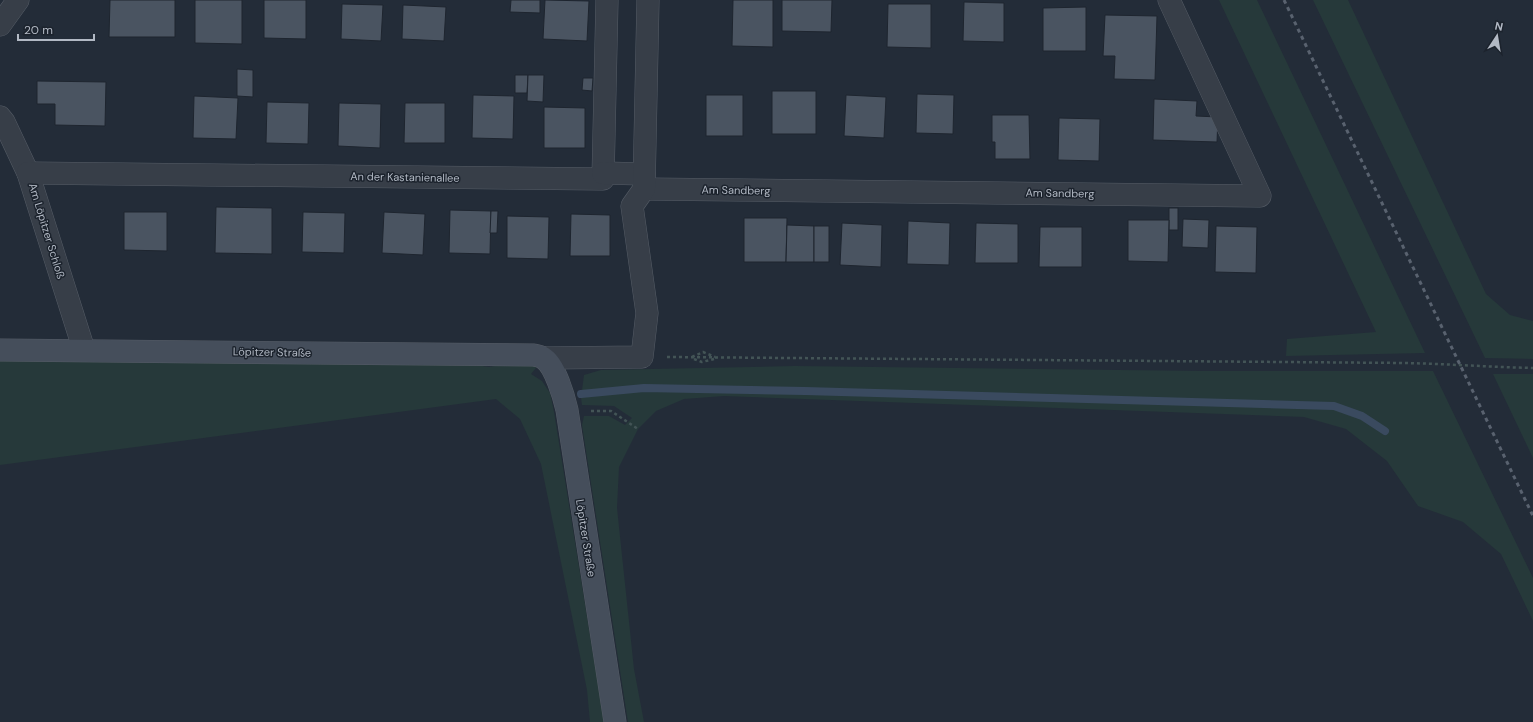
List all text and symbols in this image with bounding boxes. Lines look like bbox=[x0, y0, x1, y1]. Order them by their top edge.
scale bar bbox=[18, 16, 94, 42]
north arrow bbox=[1477, 16, 1517, 56]
text: N bbox=[1494, 19, 1504, 34]
text: 20 m bbox=[24, 22, 53, 38]
street label: An der Kastanienallee bbox=[350, 169, 460, 185]
street label: Am Löpitzer Schloß bbox=[26, 181, 68, 281]
street label: Am Sandberg bbox=[701, 182, 771, 198]
street label: Am Sandberg bbox=[1025, 185, 1095, 201]
street label: Löpitzer Straße bbox=[233, 344, 311, 360]
street label: Löpitzer Straße bbox=[573, 498, 599, 578]

